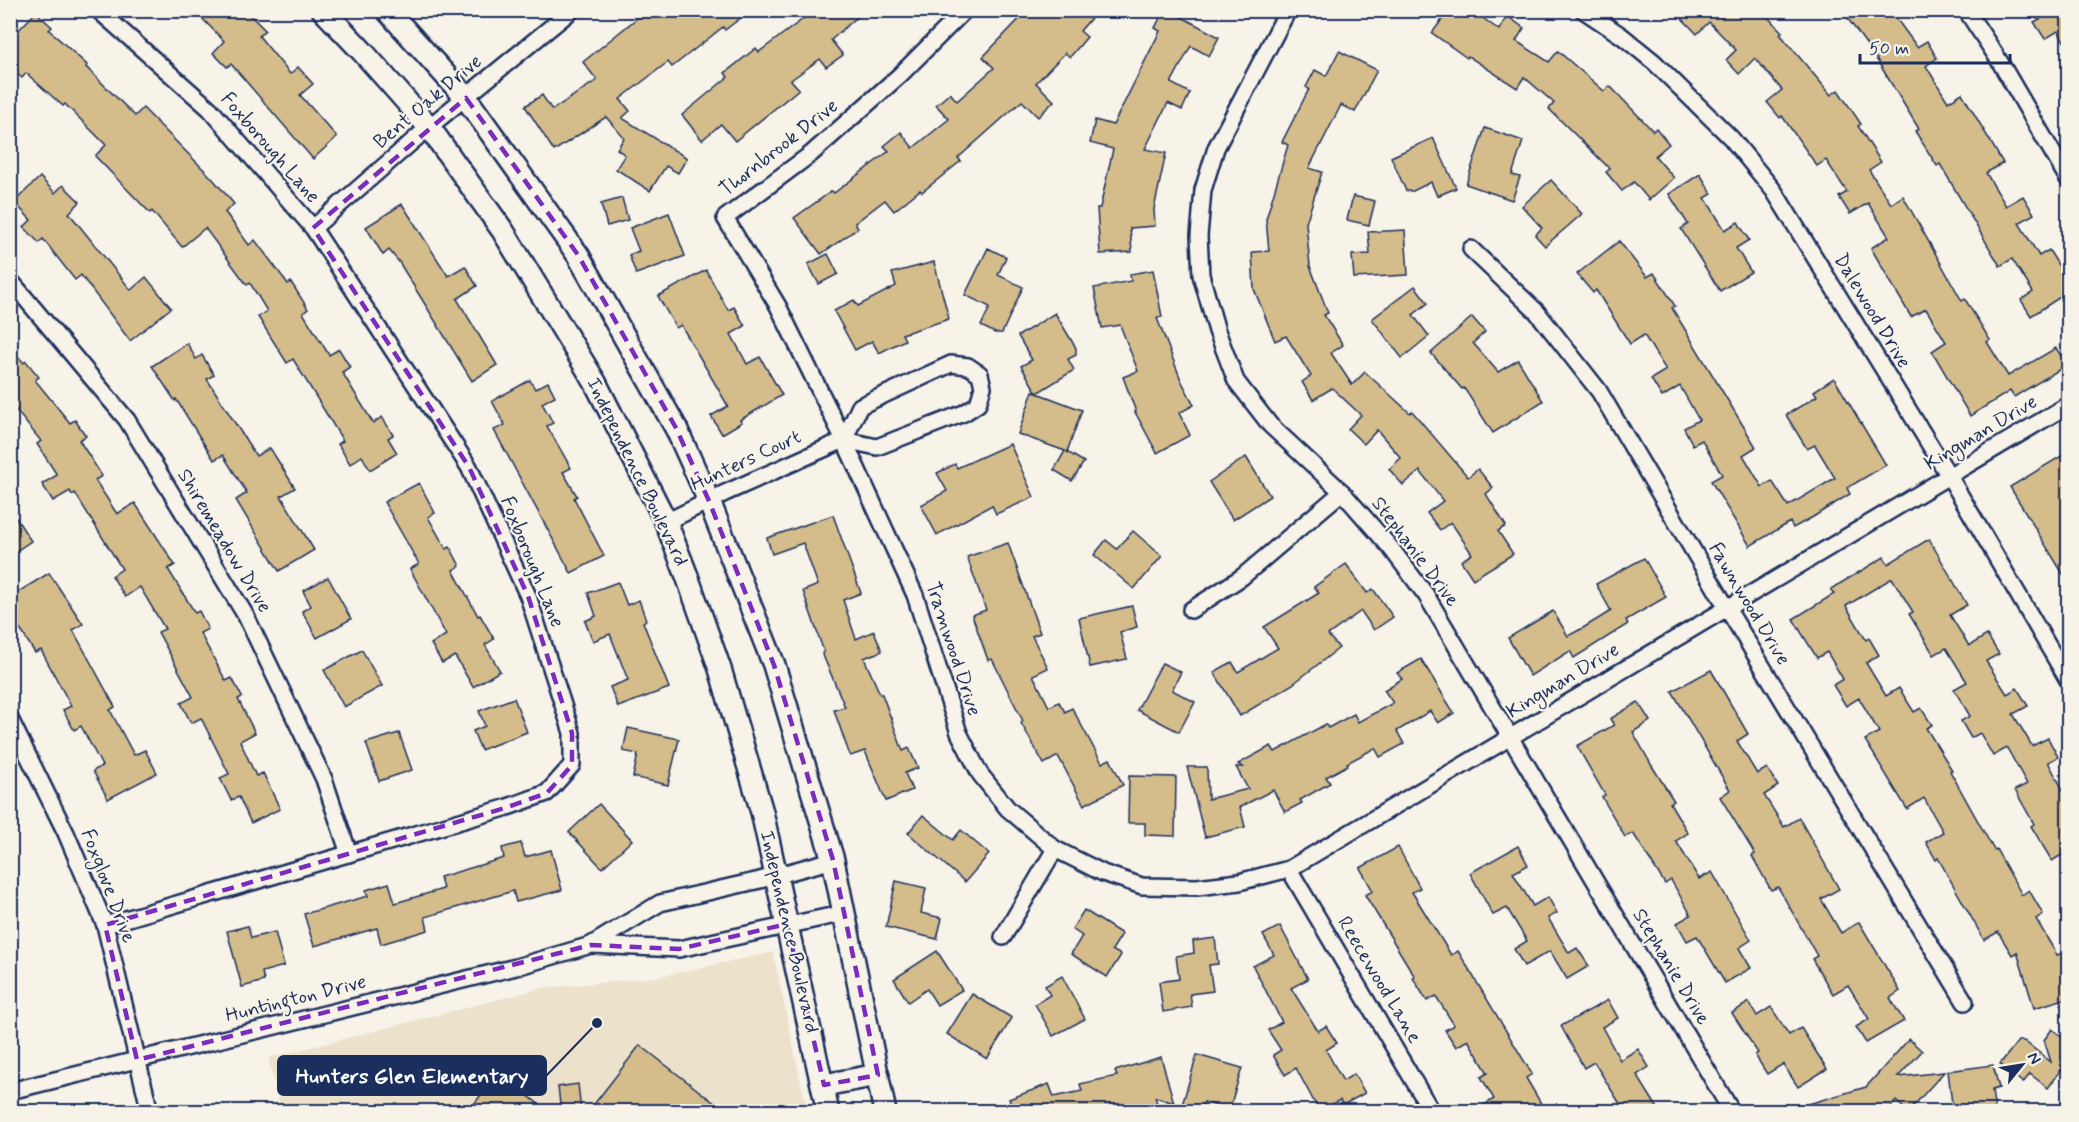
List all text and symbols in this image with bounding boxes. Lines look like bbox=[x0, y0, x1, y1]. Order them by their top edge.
scale bar bbox=[1860, 27, 2010, 65]
text: 50 m bbox=[1869, 37, 1909, 61]
street label: Bent Oak Drive bbox=[368, 49, 488, 155]
street label: Foxborough Lane bbox=[214, 87, 326, 209]
street label: Thornbrook Drive bbox=[714, 93, 844, 203]
street label: Dalewood Drive bbox=[1827, 248, 1917, 374]
street label: Independence Boulevard bbox=[580, 373, 694, 571]
street label: Kingman Drive bbox=[1919, 389, 2043, 478]
street label: Hunters Court bbox=[686, 424, 806, 498]
street label: Shiremeadow Drive bbox=[170, 464, 278, 618]
street label: Stephanie Drive bbox=[1365, 491, 1465, 613]
street label: Foxborough Lane bbox=[493, 492, 571, 632]
street label: Fawnwood Drive bbox=[1702, 537, 1796, 671]
street label: Tramwood Drive bbox=[919, 578, 987, 720]
street label: Kingman Drive bbox=[1501, 637, 1625, 726]
street label: Foxglove Drive bbox=[73, 825, 142, 947]
street label: Independence Boulevard bbox=[753, 828, 825, 1036]
street label: Stephanie Drive bbox=[1626, 904, 1716, 1030]
street label: Reecewood Lane bbox=[1330, 912, 1428, 1049]
street label: Huntington Drive bbox=[223, 968, 370, 1031]
north arrow bbox=[1992, 1035, 2052, 1095]
text: N bbox=[2022, 1048, 2045, 1068]
callout: Hunters Glen Elementary bbox=[278, 1056, 546, 1095]
text: Hunters Glen Elementary bbox=[295, 1063, 529, 1091]

